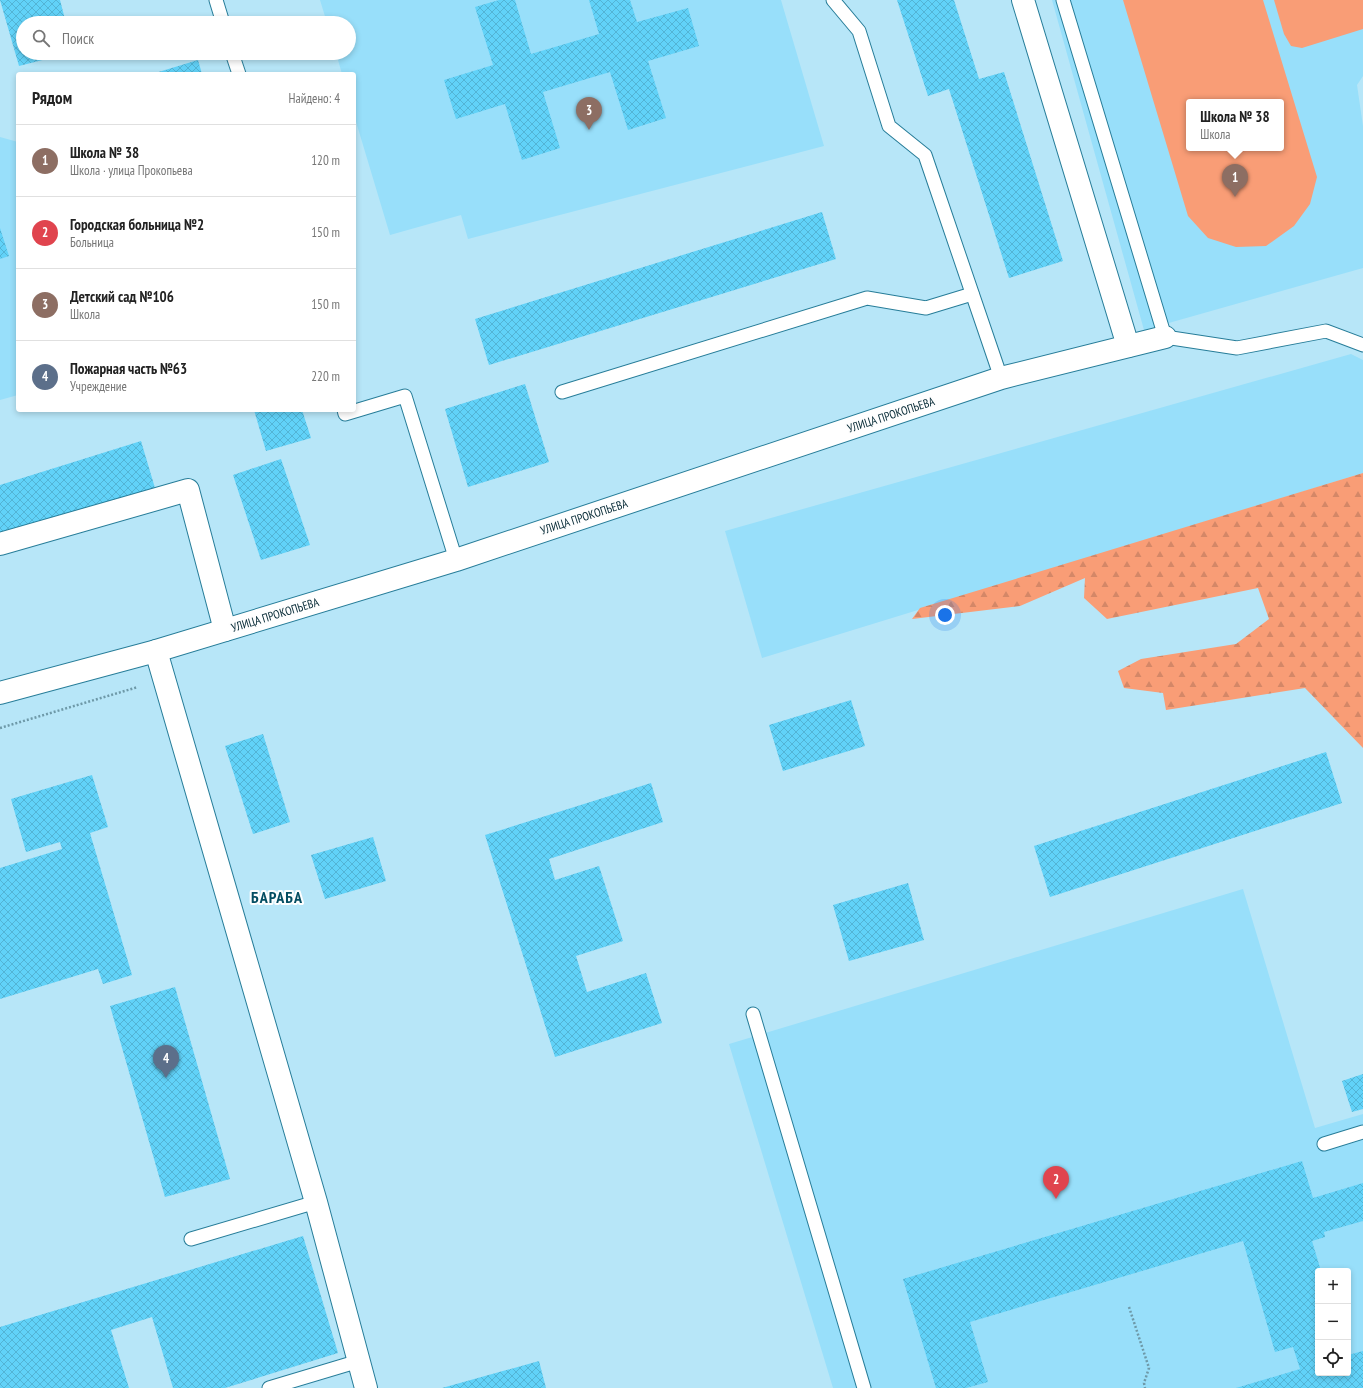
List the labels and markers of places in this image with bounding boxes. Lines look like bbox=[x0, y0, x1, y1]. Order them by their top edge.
pin: 3 bbox=[576, 97, 602, 130]
pin: 1 bbox=[1222, 164, 1248, 197]
pin: 4 bbox=[153, 1045, 179, 1078]
pin: 2 bbox=[1043, 1166, 1069, 1199]

